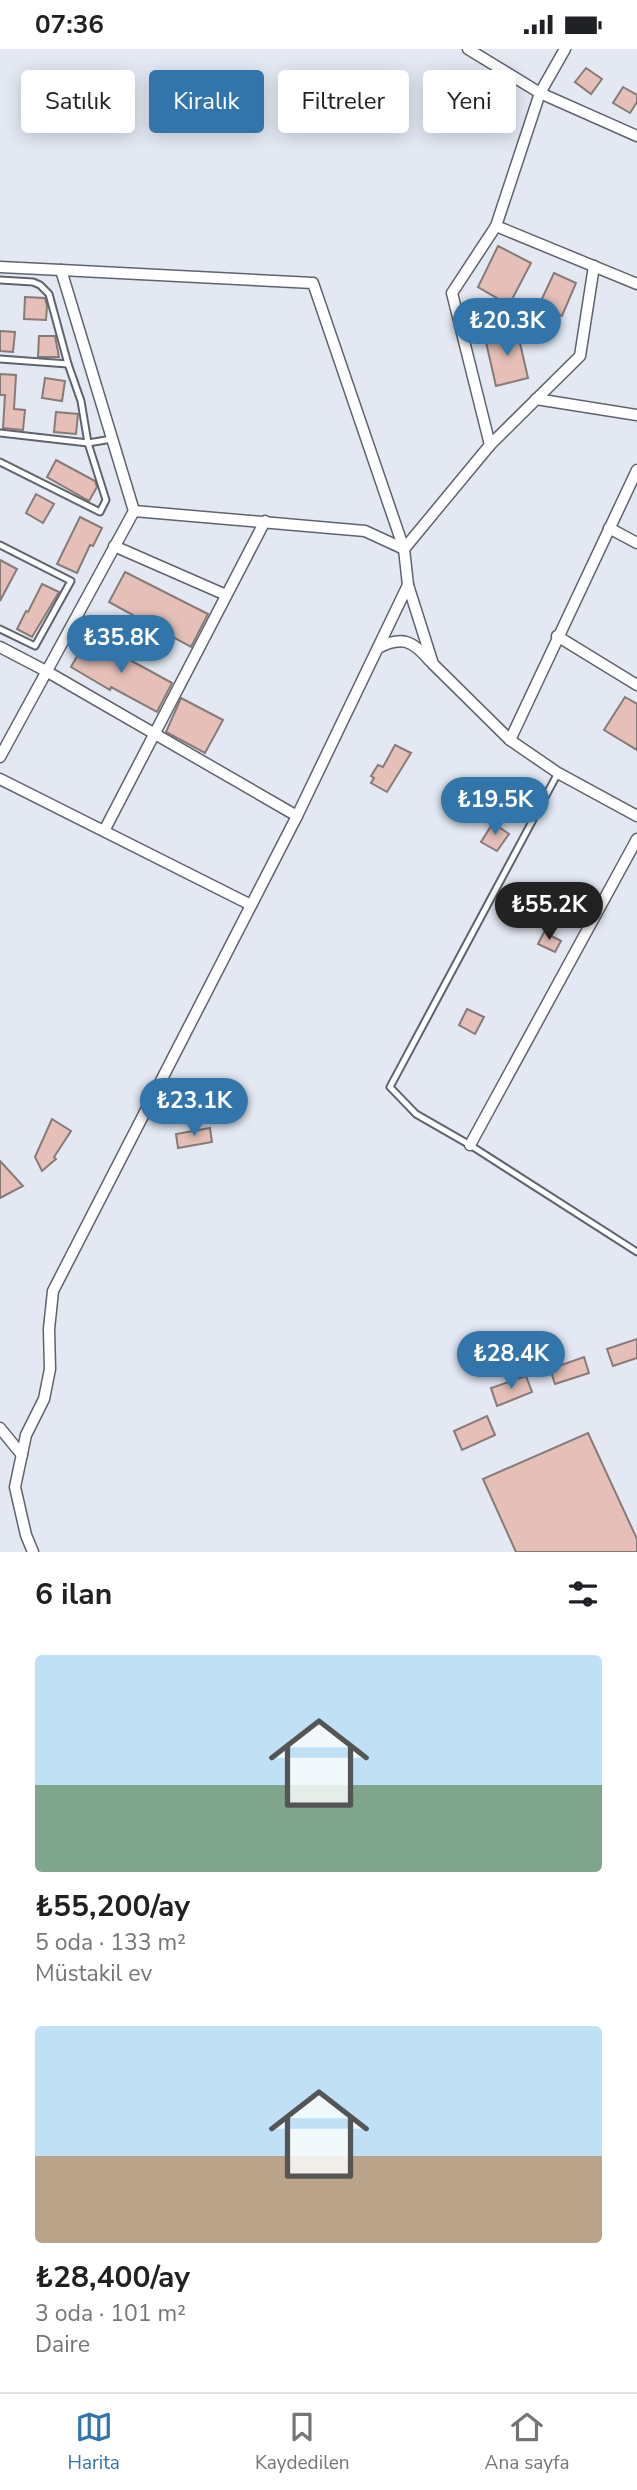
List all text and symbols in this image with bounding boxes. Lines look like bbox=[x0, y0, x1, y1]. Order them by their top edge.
text: 07:36 bbox=[35, 7, 104, 42]
chip: Satılık bbox=[21, 70, 135, 133]
chip: Kiralık bbox=[149, 70, 264, 133]
chip: Filtreler bbox=[278, 70, 409, 133]
chip: Yeni bbox=[423, 70, 516, 133]
pin: ₺20.3K bbox=[450, 299, 564, 358]
text: ₺20.3K bbox=[469, 305, 545, 336]
pin: ₺35.8K bbox=[64, 615, 178, 675]
text: ₺35.8K bbox=[83, 622, 159, 653]
pin: ₺19.5K bbox=[438, 777, 552, 837]
text: ₺19.5K bbox=[457, 784, 533, 815]
pin: ₺55.2K bbox=[492, 883, 606, 942]
text: ₺55.2K bbox=[511, 889, 587, 920]
pin: ₺23.1K bbox=[137, 1079, 251, 1138]
text: ₺23.1K bbox=[156, 1085, 232, 1116]
pin: ₺28.4K bbox=[454, 1331, 568, 1391]
text: ₺28.4K bbox=[473, 1338, 549, 1369]
text: 6 ilan bbox=[35, 1574, 112, 1615]
icon: filters bbox=[564, 1575, 602, 1613]
icon: home bbox=[256, 1700, 382, 1826]
text: ₺55,200/ay bbox=[35, 1886, 190, 1927]
text: 5 oda · 133 m² bbox=[35, 1927, 186, 1958]
text: Müstakil ev bbox=[35, 1958, 152, 1989]
icon: home bbox=[256, 2071, 382, 2197]
text: ₺28,400/ay bbox=[35, 2257, 190, 2298]
text: 3 oda · 101 m² bbox=[35, 2298, 186, 2329]
text: Daire bbox=[35, 2329, 90, 2360]
tab: Harita bbox=[67, 2408, 120, 2476]
tab: Kaydedilen bbox=[255, 2408, 350, 2476]
tab: Ana sayfa bbox=[485, 2408, 570, 2476]

